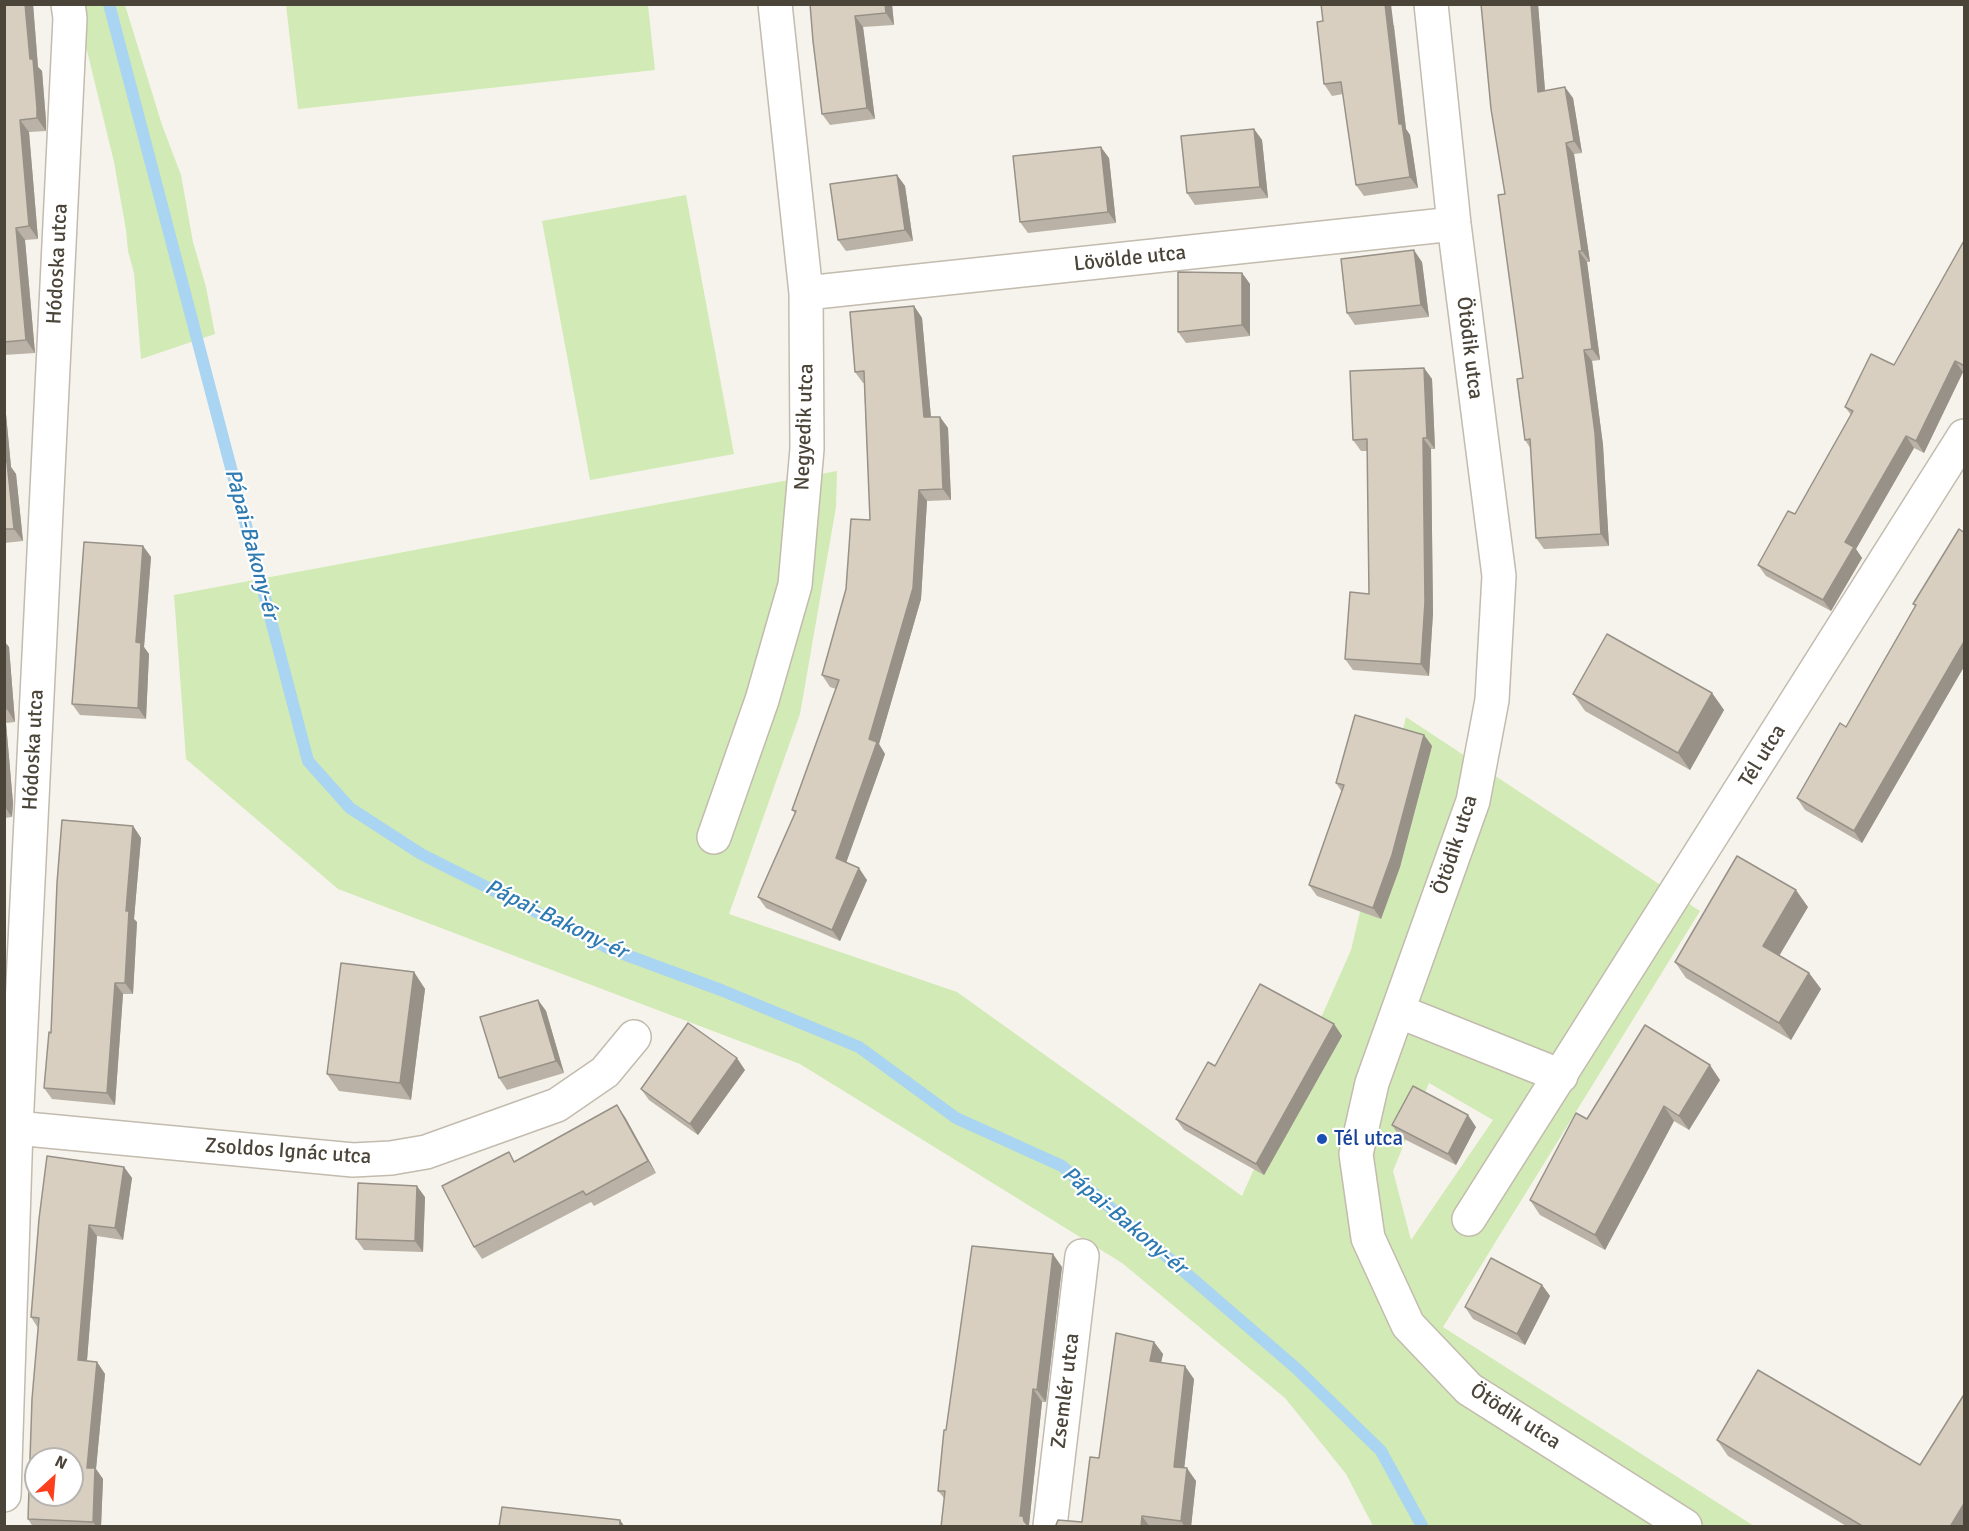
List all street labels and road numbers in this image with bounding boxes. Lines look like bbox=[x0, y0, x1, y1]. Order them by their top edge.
street label: Hódoska utca bbox=[42, 203, 74, 325]
street label: Lövölde utca bbox=[1073, 241, 1187, 277]
street label: Ötödik utca bbox=[1450, 295, 1488, 401]
street label: Negyedik utca bbox=[790, 363, 820, 491]
street label: Hódoska utca bbox=[18, 689, 50, 811]
street label: Tél utca bbox=[1734, 720, 1792, 792]
street label: Ötödik utca bbox=[1428, 792, 1484, 898]
street label: Zsoldos Ignác utca bbox=[204, 1134, 372, 1170]
street label: Zsemlér utca bbox=[1046, 1332, 1086, 1450]
street label: Ötödik utca bbox=[1465, 1378, 1565, 1456]

